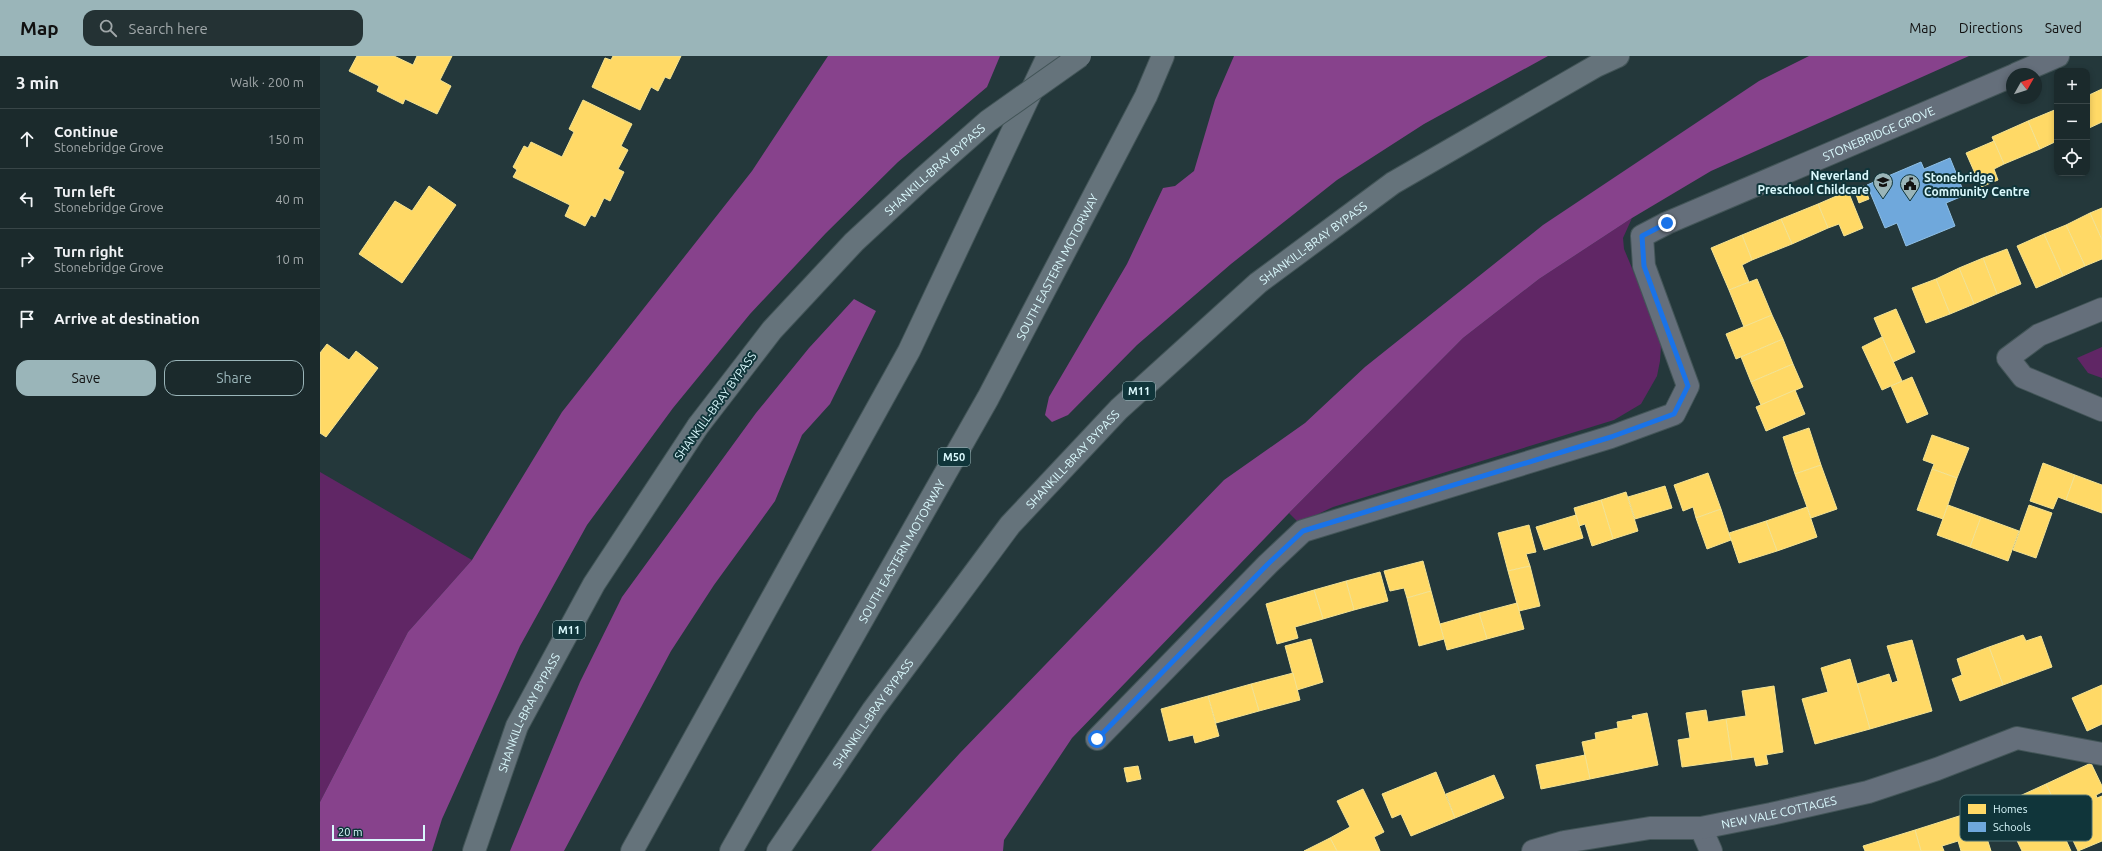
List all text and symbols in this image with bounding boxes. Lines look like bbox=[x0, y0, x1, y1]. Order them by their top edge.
search box bbox=[83, 10, 363, 46]
text: Map bbox=[20, 17, 59, 39]
icon: search bbox=[97, 17, 119, 39]
text: Search here bbox=[129, 20, 208, 37]
text: Map bbox=[1909, 20, 1937, 36]
text: Directions bbox=[1959, 20, 2023, 36]
text: Saved bbox=[2045, 20, 2082, 36]
north arrow bbox=[2006, 68, 2042, 104]
map controls bbox=[2054, 68, 2090, 176]
button: + bbox=[2054, 68, 2090, 104]
text: 3 min bbox=[16, 73, 59, 92]
text: Walk · 200 m bbox=[230, 75, 304, 89]
street label: STONEBRIDGE GROVE bbox=[1820, 103, 1937, 163]
button: − bbox=[2054, 104, 2090, 140]
street label: SHANKILL-BRAY BYPASS bbox=[881, 121, 987, 217]
text: Continue bbox=[54, 123, 118, 140]
icon: ahead bbox=[16, 128, 38, 150]
text: 150 m bbox=[268, 132, 304, 146]
text: Stonebridge Grove bbox=[54, 140, 164, 154]
button: locate bbox=[2054, 140, 2090, 176]
place label: Neverland Preschool Childcare bbox=[1757, 169, 1869, 196]
school or university icon: Neverland Preschool Childcare bbox=[1872, 171, 1894, 199]
place label: Stonebridge Community Centre bbox=[1924, 171, 2030, 198]
public building icon: Stonebridge Community Centre bbox=[1899, 173, 1921, 201]
text: Turn left bbox=[54, 183, 115, 200]
icon: left bbox=[16, 188, 38, 210]
text: 40 m bbox=[275, 192, 304, 206]
street label: SOUTH EASTERN MOTORWAY bbox=[1013, 192, 1100, 342]
street label: SHANKILL-BRAY BYPASS bbox=[1256, 199, 1369, 287]
text: Stonebridge Grove bbox=[54, 200, 164, 214]
route end bbox=[1658, 214, 1676, 232]
text: Turn right bbox=[54, 243, 124, 260]
icon: right bbox=[16, 248, 38, 270]
text: 10 m bbox=[275, 252, 304, 266]
text: Stonebridge Grove bbox=[54, 260, 164, 274]
icon: arrive bbox=[16, 308, 38, 330]
text: Arrive at destination bbox=[54, 310, 200, 327]
street label: SHANKILL-BRAY BYPASS bbox=[671, 350, 759, 462]
button: Save bbox=[16, 360, 156, 396]
button: Share bbox=[164, 360, 304, 396]
road number: M11 bbox=[1123, 382, 1155, 400]
street label: SHANKILL-BRAY BYPASS bbox=[1023, 407, 1122, 511]
road number: M50 bbox=[938, 448, 970, 466]
street label: SOUTH EASTERN MOTORWAY bbox=[855, 477, 947, 625]
road number: M11 bbox=[553, 621, 585, 639]
street label: SHANKILL-BRAY BYPASS bbox=[495, 651, 562, 774]
street label: SHANKILL-BRAY BYPASS bbox=[830, 656, 915, 770]
route start bbox=[1088, 730, 1106, 748]
street label: NEW VALE COTTAGES bbox=[1720, 793, 1838, 830]
legend bbox=[1960, 795, 2092, 841]
text: Homes bbox=[1993, 803, 2028, 815]
text: Schools bbox=[1993, 821, 2031, 833]
scale bar bbox=[332, 823, 425, 842]
text: 20 m bbox=[338, 826, 362, 838]

